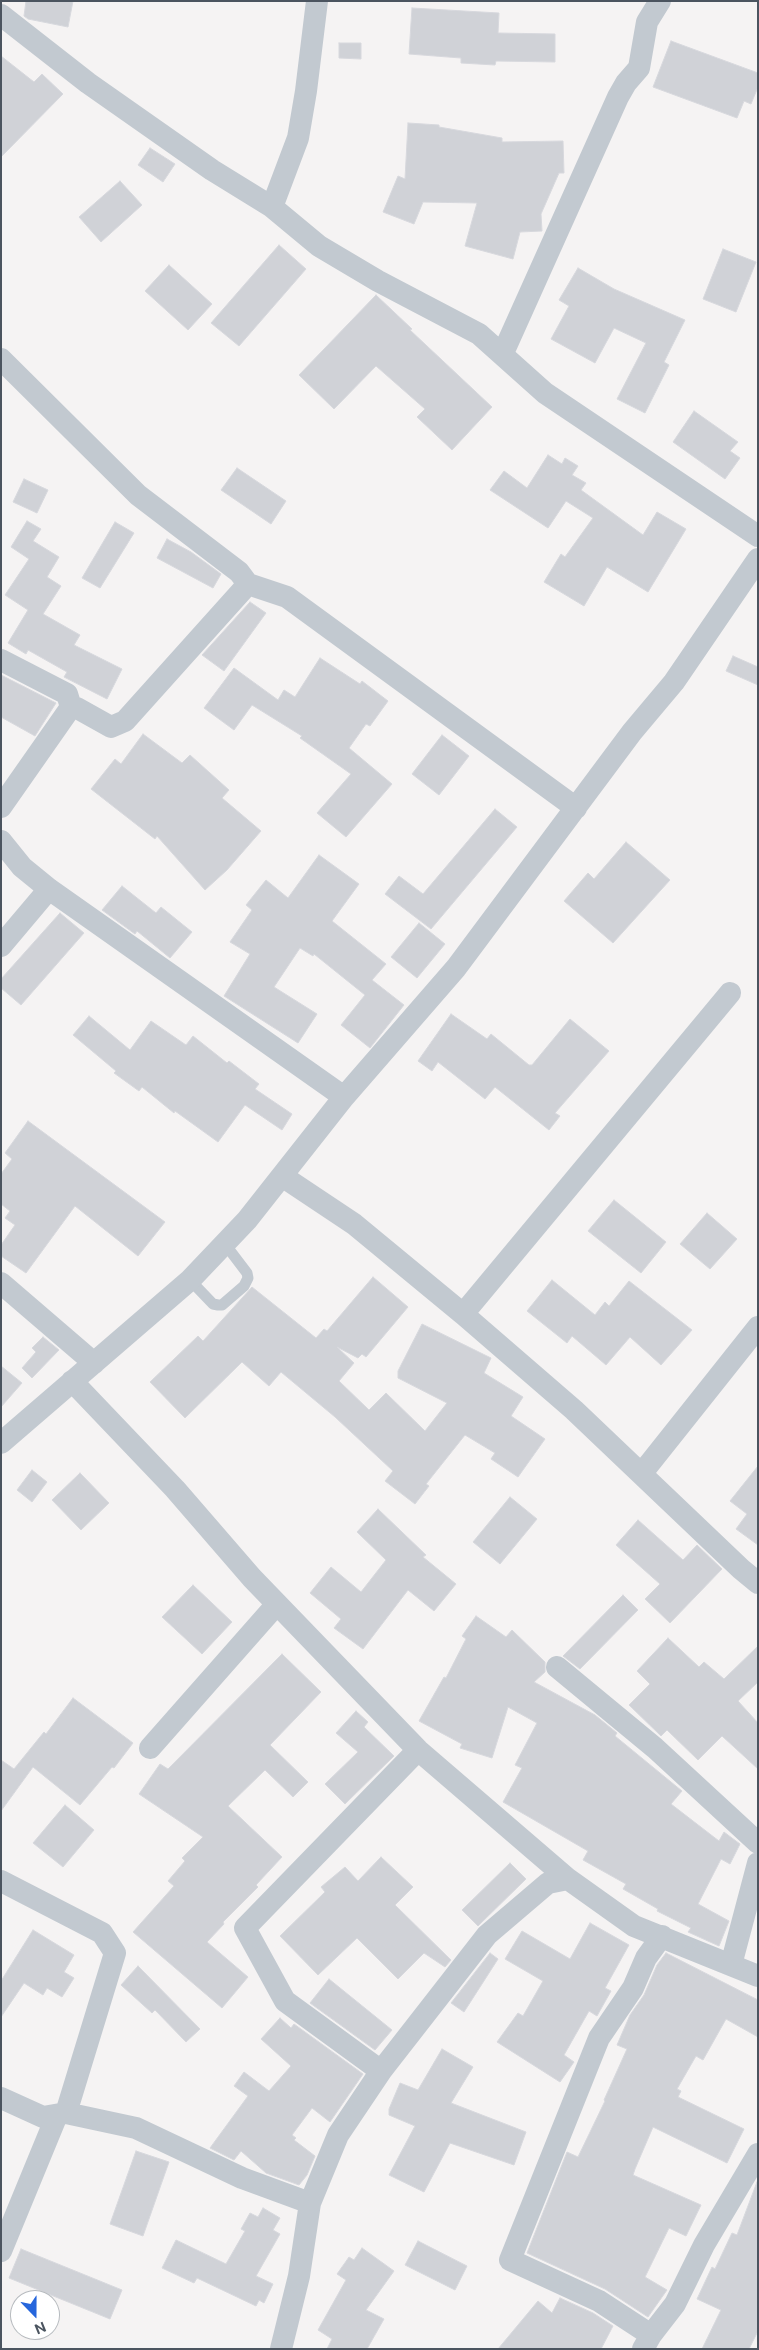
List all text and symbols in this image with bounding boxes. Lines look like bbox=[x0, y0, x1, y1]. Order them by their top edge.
north arrow bbox=[10, 2290, 60, 2340]
text: N bbox=[32, 2319, 48, 2337]

